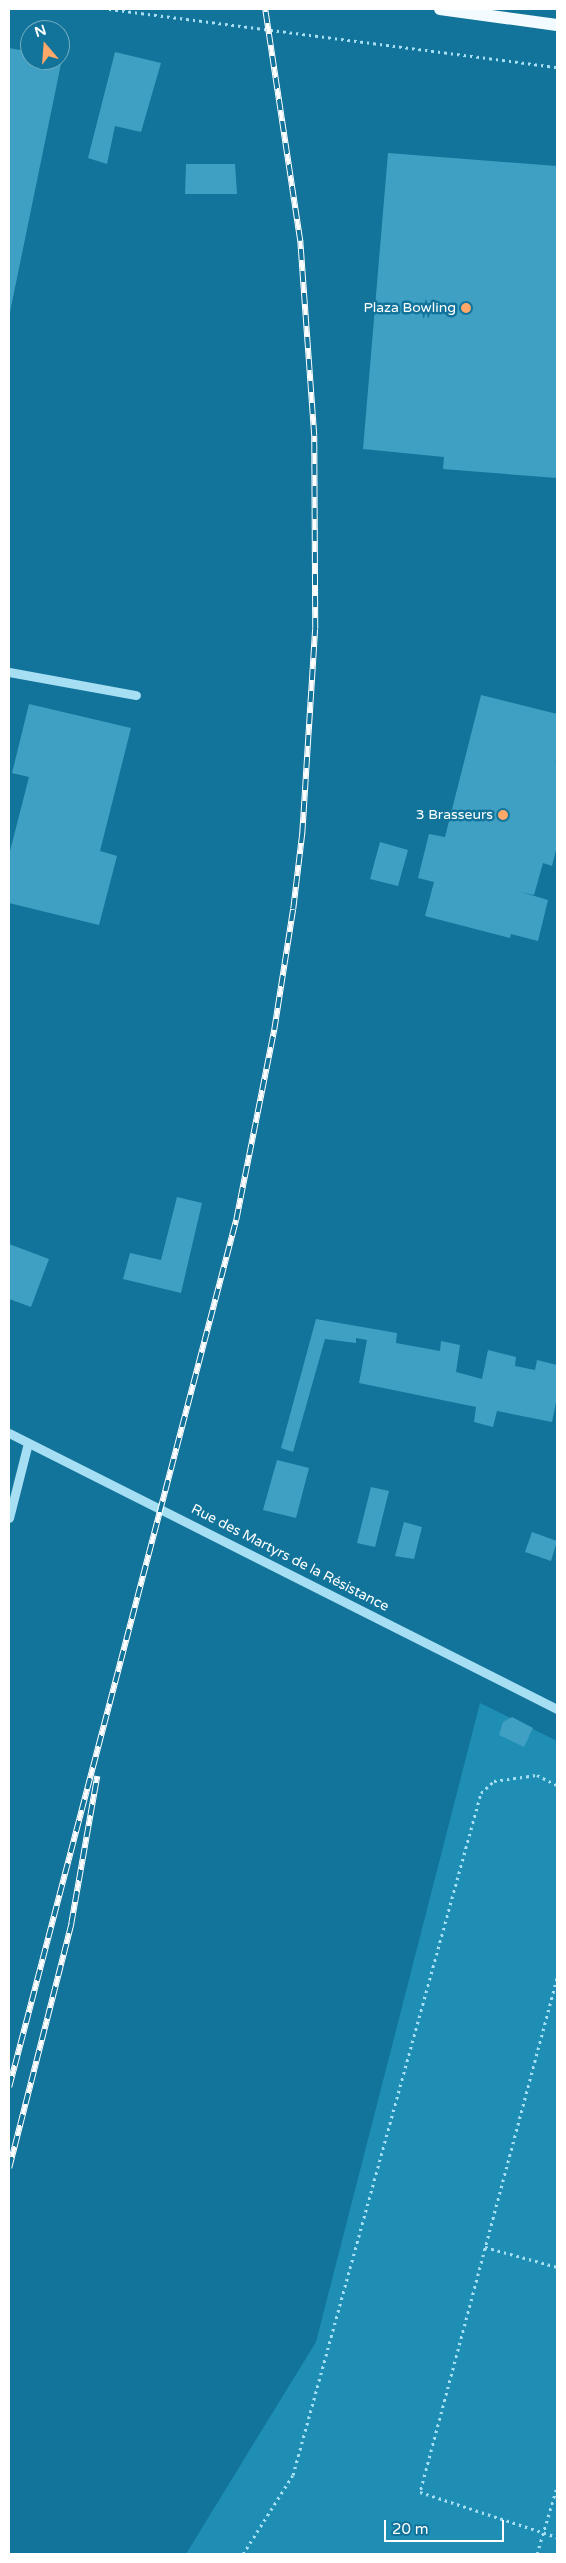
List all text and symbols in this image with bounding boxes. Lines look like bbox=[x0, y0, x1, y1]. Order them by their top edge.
north arrow bbox=[20, 20, 70, 70]
text: N bbox=[33, 21, 48, 41]
place label: Plaza Bowling bbox=[363, 300, 456, 316]
marker: Plaza Bowling bbox=[460, 302, 472, 314]
place label: 3 Brasseurs bbox=[416, 807, 493, 823]
marker: 3 Brasseurs bbox=[497, 809, 509, 821]
street label: Rue des Martyrs de la Résistance bbox=[188, 1501, 392, 1615]
scale bar bbox=[386, 2510, 506, 2542]
text: 20 m bbox=[392, 2520, 429, 2538]

